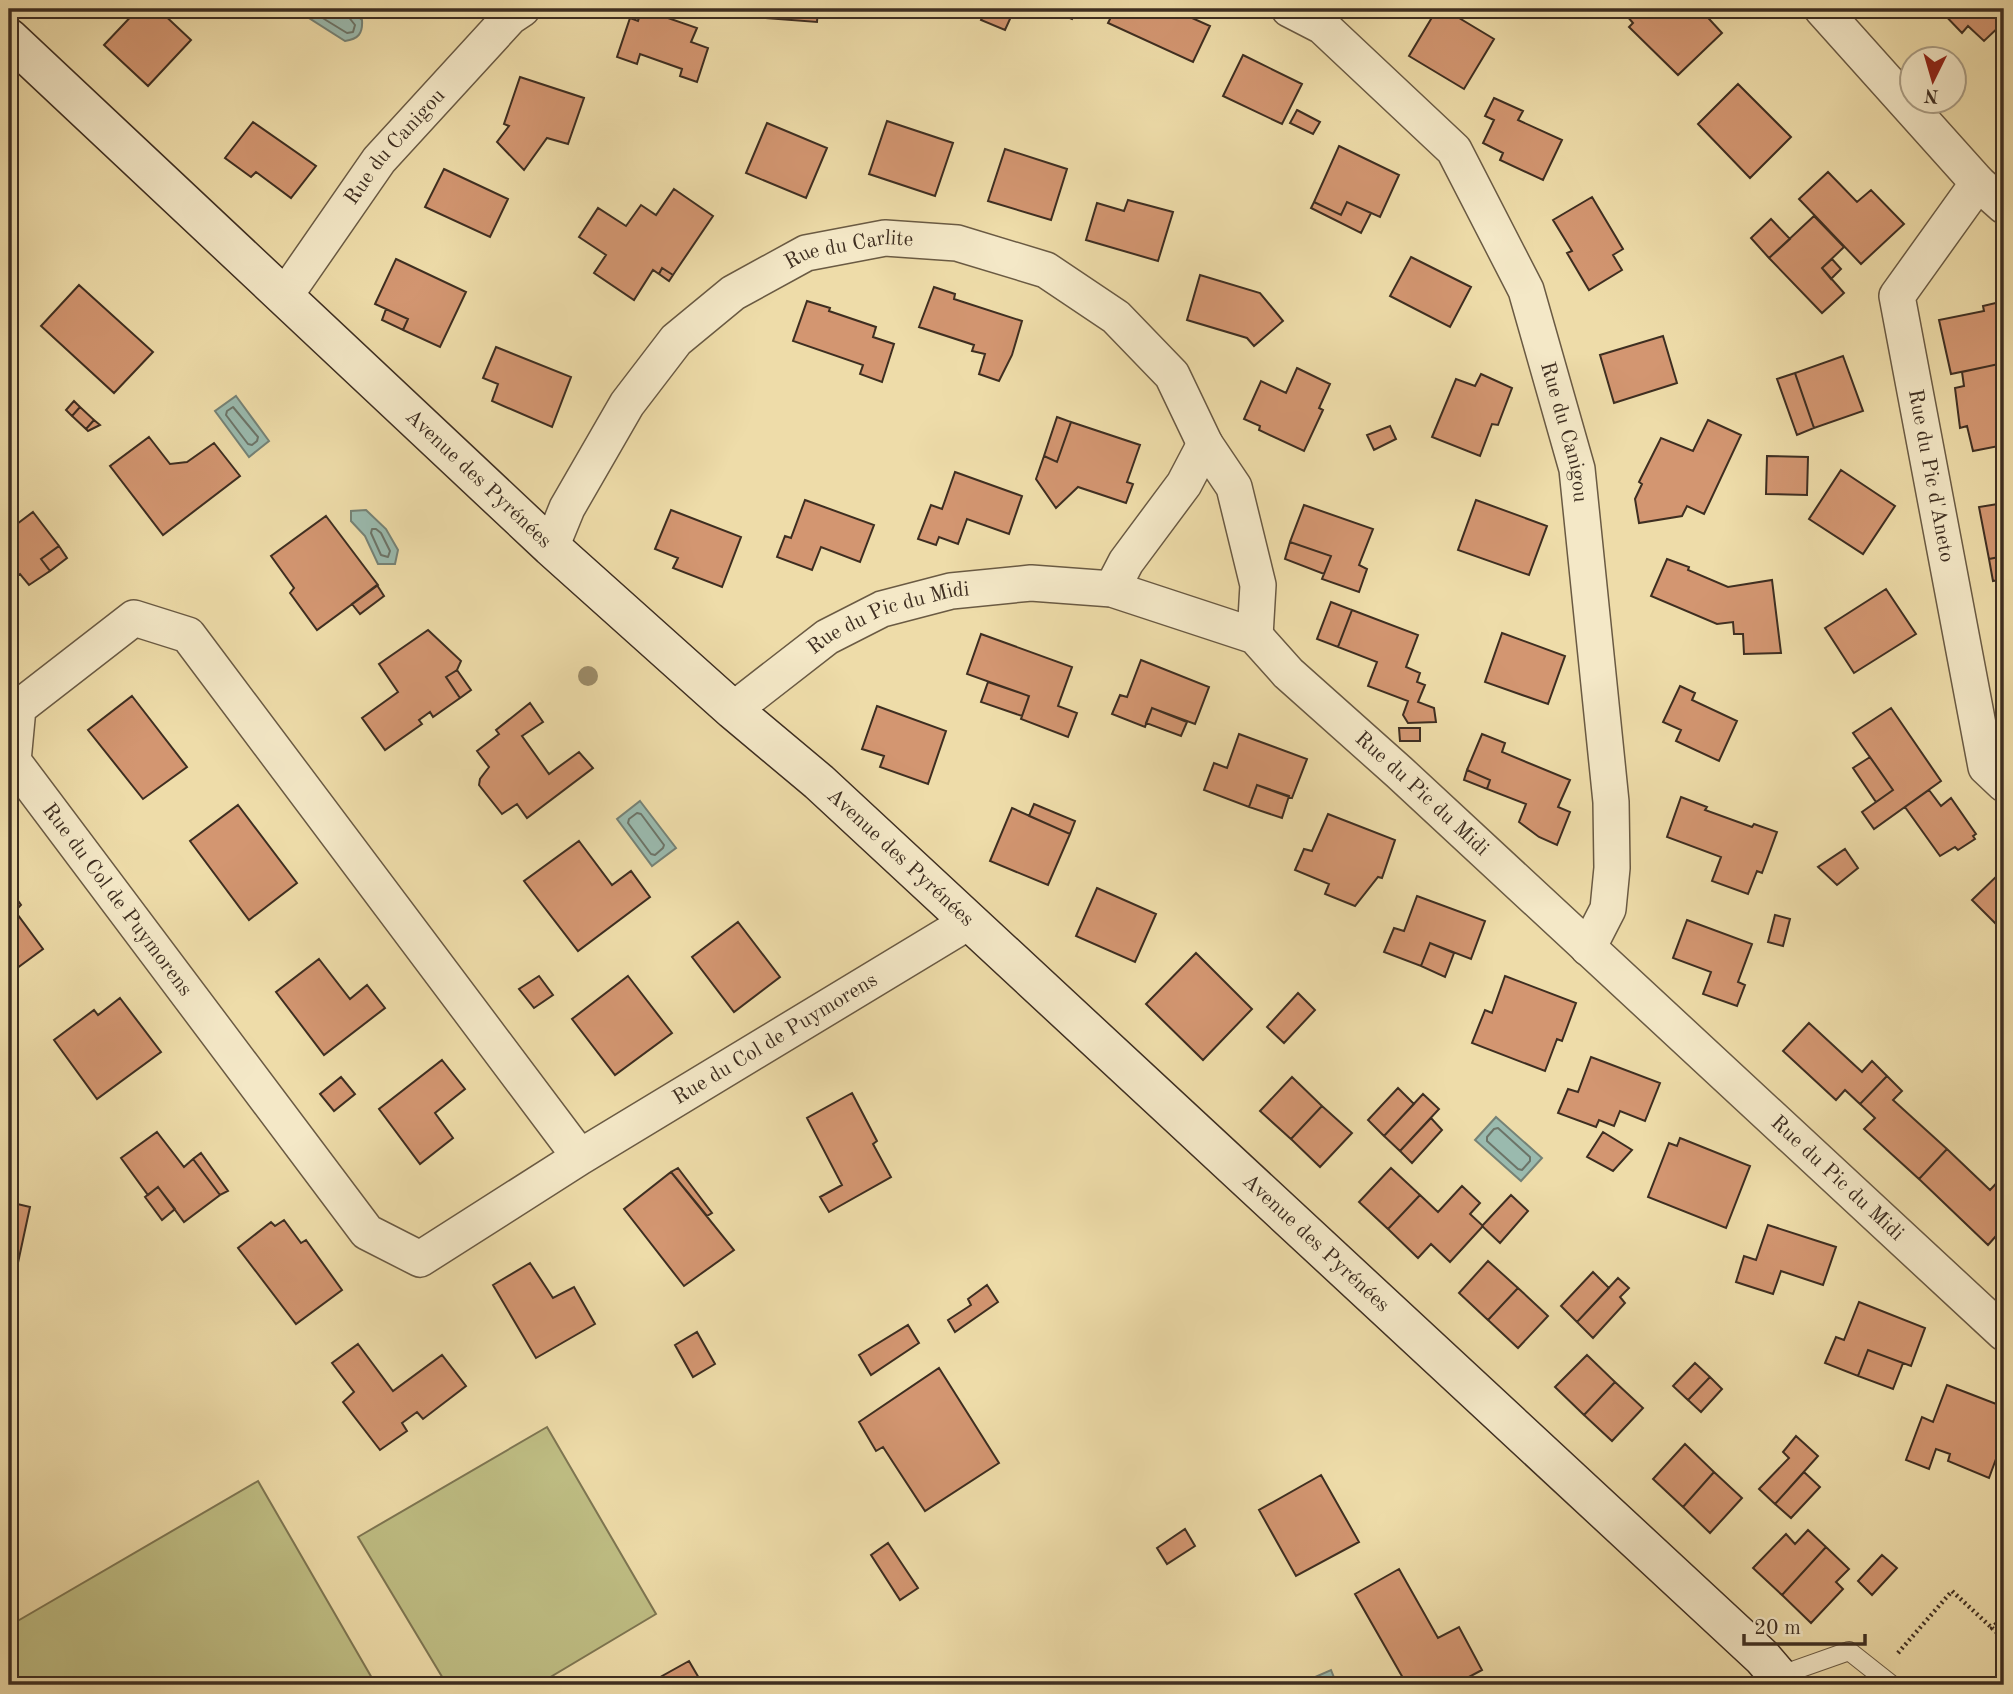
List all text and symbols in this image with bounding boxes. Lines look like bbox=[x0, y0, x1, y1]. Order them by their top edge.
north arrow bbox=[1898, 46, 1968, 116]
text: N bbox=[1923, 84, 1940, 105]
street label: Rue du Canigou bbox=[341, 85, 449, 209]
street label: Rue du Carlite bbox=[781, 228, 914, 273]
street label: Rue du Canigou bbox=[1536, 359, 1591, 503]
street label: Rue du Pic d'Aneto bbox=[1904, 387, 1958, 564]
street label: Avenue des Pyrénées bbox=[401, 406, 556, 552]
street label: Rue du Pic du Midi bbox=[804, 579, 970, 658]
street label: Rue du Pic du Midi bbox=[1351, 728, 1493, 860]
street label: Avenue des Pyrénées bbox=[823, 785, 978, 930]
street label: Rue du Col de Puymorens bbox=[38, 799, 196, 1000]
street label: Rue du Col de Puymorens bbox=[669, 969, 881, 1109]
street label: Rue du Pic du Midi bbox=[1767, 1112, 1908, 1245]
street label: Avenue des Pyrénées bbox=[1239, 1170, 1393, 1316]
scale bar bbox=[1744, 1603, 1864, 1647]
text: 20 m bbox=[1754, 1618, 1801, 1639]

